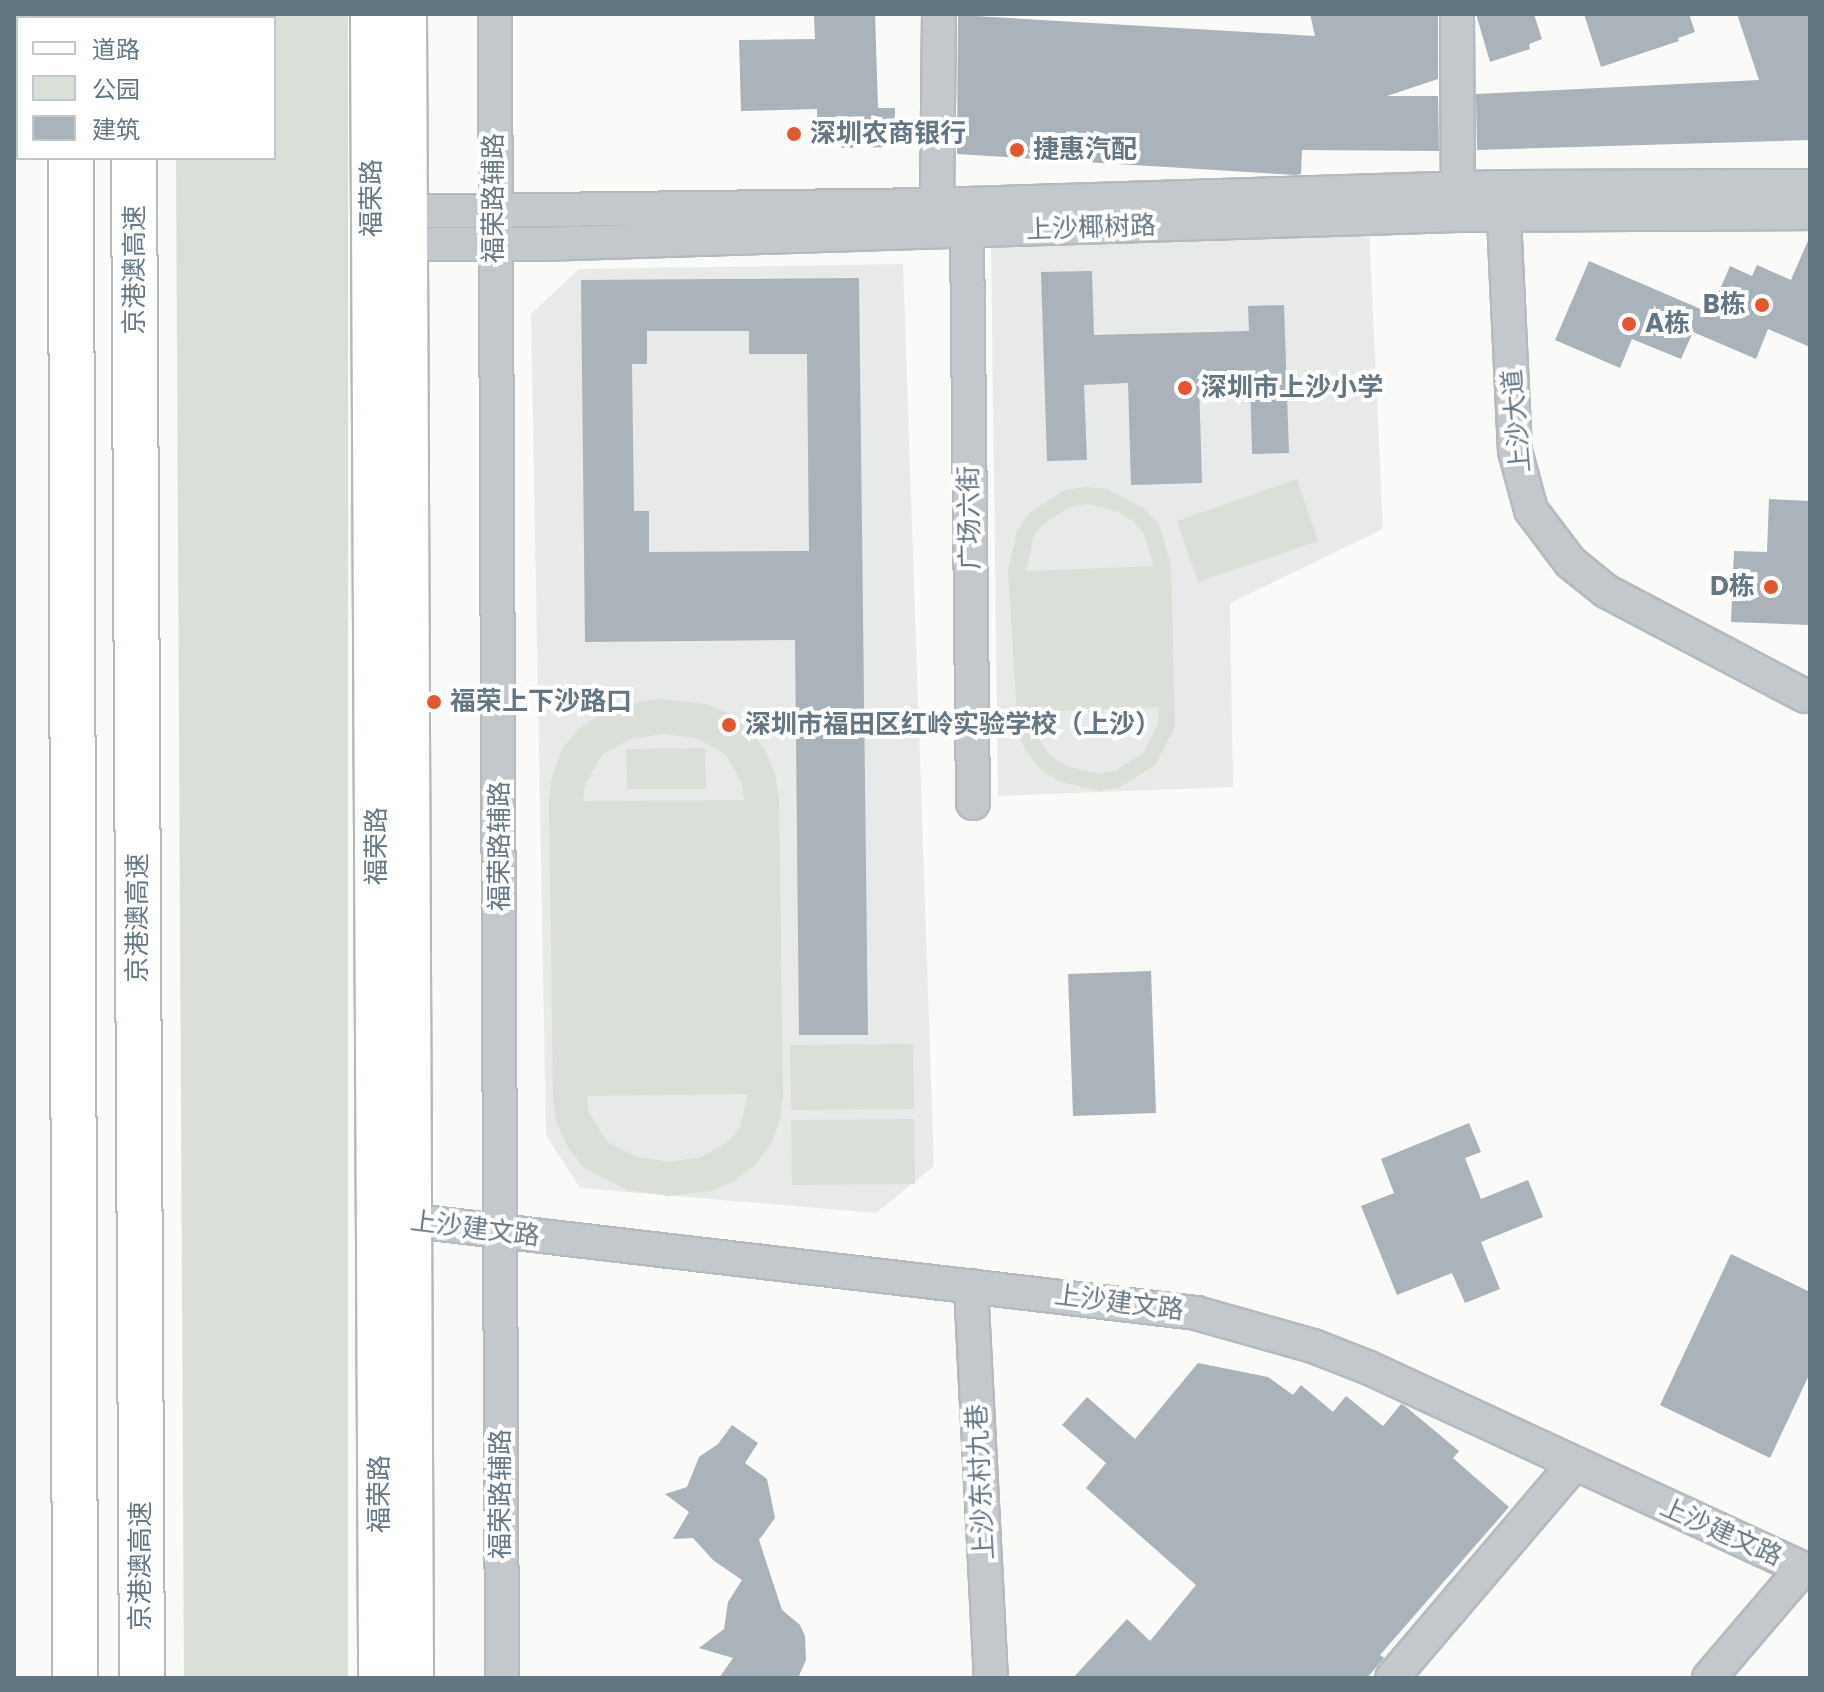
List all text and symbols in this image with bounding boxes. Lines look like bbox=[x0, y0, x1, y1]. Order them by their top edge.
legend bbox=[16, 16, 276, 160]
text: 道路 bbox=[92, 33, 140, 66]
text: 公园 bbox=[92, 73, 140, 106]
text: 建筑 bbox=[92, 113, 140, 146]
place label: 深圳农商银行 bbox=[810, 118, 966, 150]
marker: 深圳农商银行 bbox=[785, 125, 803, 143]
street label: 福荣路辅路 bbox=[478, 133, 510, 263]
place label: 捷惠汽配 bbox=[1033, 134, 1137, 166]
marker: 捷惠汽配 bbox=[1008, 141, 1026, 159]
street label: 福荣路 bbox=[356, 159, 388, 237]
street label: 京港澳高速 bbox=[119, 205, 151, 335]
street label: 上沙椰树路 bbox=[1025, 210, 1157, 246]
place label: B栋 bbox=[1703, 289, 1746, 321]
marker: B栋 bbox=[1753, 296, 1771, 314]
place label: A栋 bbox=[1645, 308, 1690, 340]
marker: A栋 bbox=[1620, 315, 1638, 333]
street label: 上沙大道 bbox=[1497, 368, 1537, 474]
place label: 深圳市上沙小学 bbox=[1201, 372, 1383, 404]
marker: 深圳市上沙小学 bbox=[1176, 379, 1194, 397]
street label: 广场六街 bbox=[953, 466, 987, 570]
place label: D栋 bbox=[1710, 571, 1755, 603]
marker: D栋 bbox=[1762, 578, 1780, 596]
place label: 福荣上下沙路口 bbox=[450, 686, 632, 718]
marker: 福荣上下沙路口 bbox=[425, 693, 443, 711]
place label: 深圳市福田区红岭实验学校（上沙） bbox=[745, 709, 1161, 741]
marker: 深圳市福田区红岭实验学校（上沙） bbox=[720, 716, 738, 734]
street label: 福荣路辅路 bbox=[484, 781, 516, 911]
street label: 福荣路 bbox=[361, 807, 393, 885]
street label: 京港澳高速 bbox=[122, 853, 154, 983]
street label: 上沙建文路 bbox=[409, 1206, 541, 1252]
street label: 上沙建文路 bbox=[1053, 1280, 1185, 1326]
street label: 上沙东村九巷 bbox=[961, 1403, 1001, 1561]
street label: 福荣路辅路 bbox=[485, 1429, 517, 1559]
street label: 福荣路 bbox=[364, 1455, 396, 1533]
street label: 上沙建文路 bbox=[1655, 1491, 1787, 1573]
street label: 京港澳高速 bbox=[125, 1501, 157, 1631]

